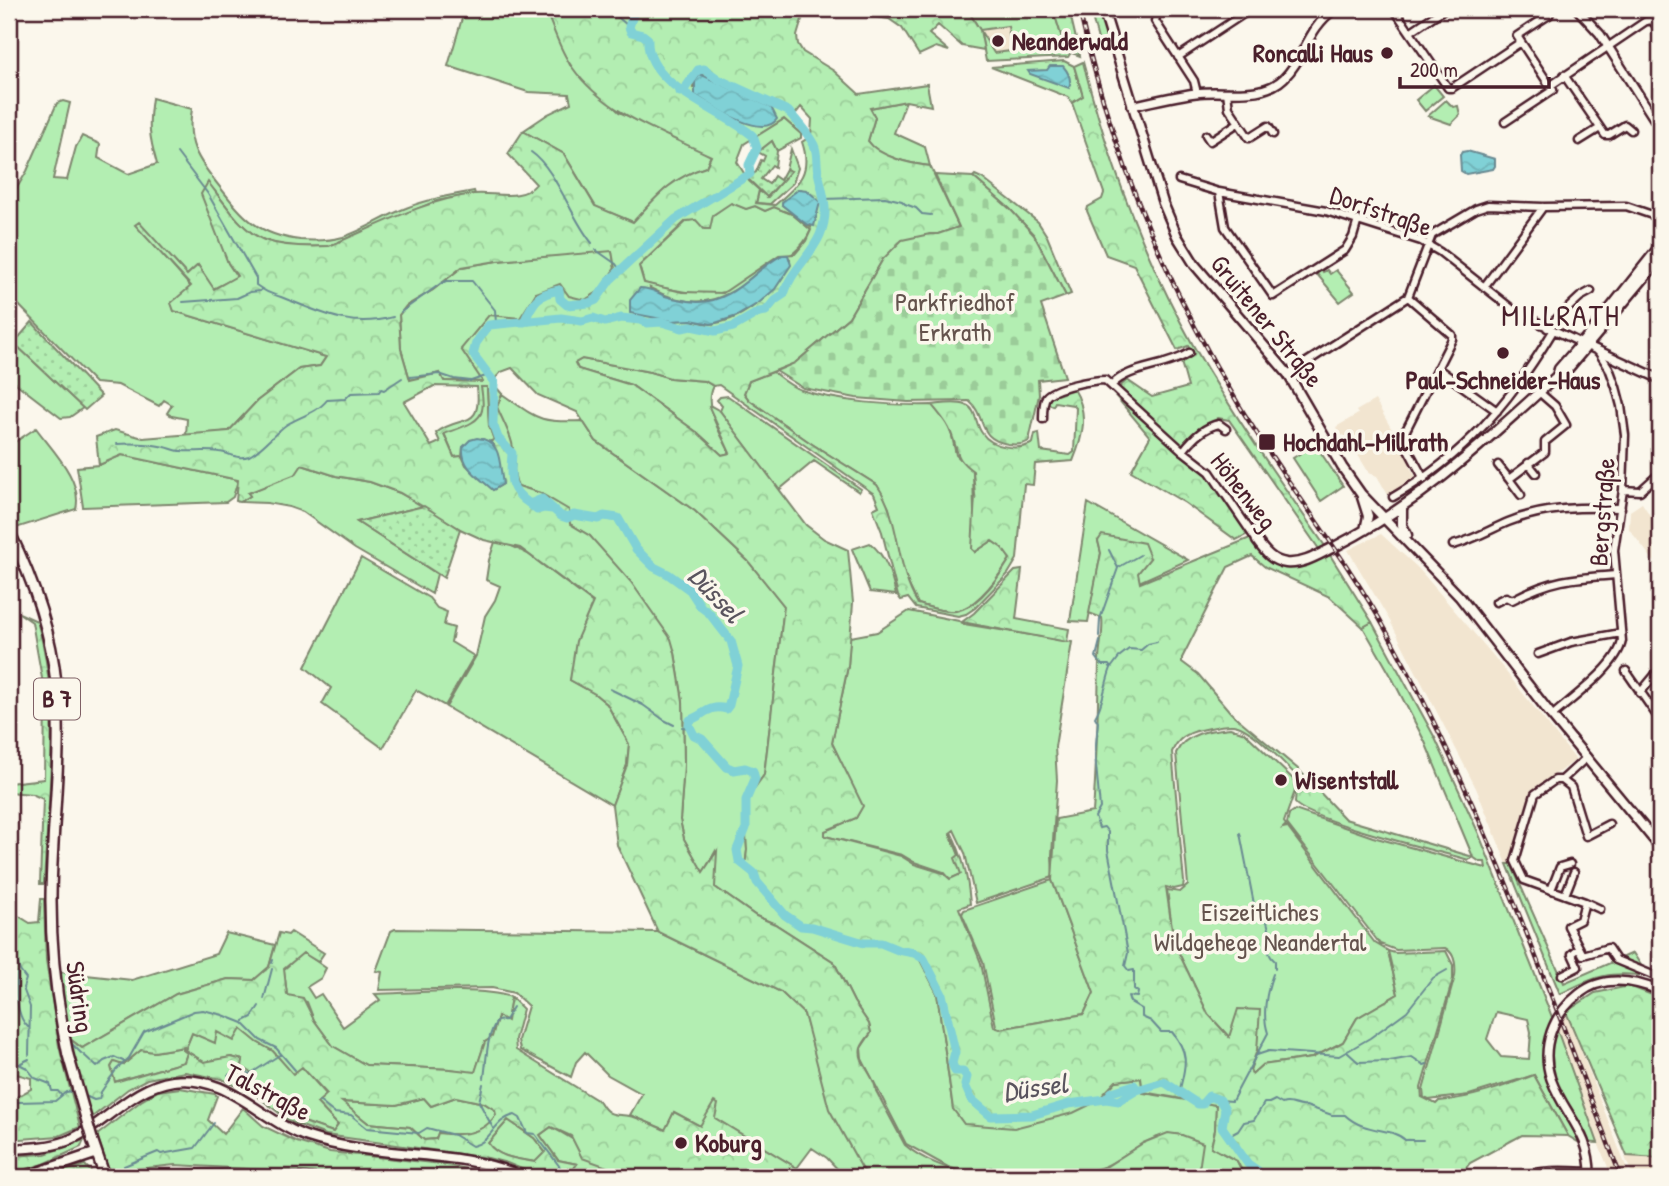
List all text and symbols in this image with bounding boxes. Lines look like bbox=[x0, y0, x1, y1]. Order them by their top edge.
place label: Neanderwald bbox=[1012, 23, 1129, 58]
marker: Neanderwald bbox=[990, 33, 1006, 49]
place label: Roncalli Haus bbox=[1253, 35, 1373, 70]
marker: Roncalli Haus bbox=[1379, 45, 1395, 61]
scale bar bbox=[1400, 46, 1548, 90]
text: 200 m bbox=[1410, 55, 1458, 84]
street label: Dorfstraße bbox=[1326, 177, 1437, 244]
street label: Gruitener Straße bbox=[1203, 247, 1332, 394]
park label: Parkfriedhof Erkrath bbox=[895, 284, 1016, 349]
district label: MILLRATH bbox=[1501, 295, 1621, 335]
marker: Paul-Schneider-Haus bbox=[1495, 345, 1511, 361]
place label: Paul-Schneider-Haus bbox=[1405, 362, 1601, 397]
place label: Hochdahl-Millrath bbox=[1283, 424, 1448, 459]
marker: Hochdahl-Millrath bbox=[1257, 432, 1277, 452]
street label: Höhenweg bbox=[1203, 445, 1286, 537]
street label: Bergstraße bbox=[1580, 457, 1623, 567]
water label: Düssel bbox=[680, 557, 753, 632]
road number: B 7 bbox=[34, 678, 80, 720]
place label: Wisentstall bbox=[1295, 762, 1399, 797]
marker: Wisentstall bbox=[1273, 772, 1289, 788]
park label: Eiszeitliches Wildgehege Neandertal bbox=[1154, 894, 1366, 959]
street label: Südring bbox=[58, 959, 103, 1035]
street label: Talstraße bbox=[219, 1054, 317, 1129]
water label: Düssel bbox=[1000, 1063, 1071, 1110]
place label: Koburg bbox=[695, 1125, 762, 1161]
marker: Koburg bbox=[673, 1135, 689, 1151]

